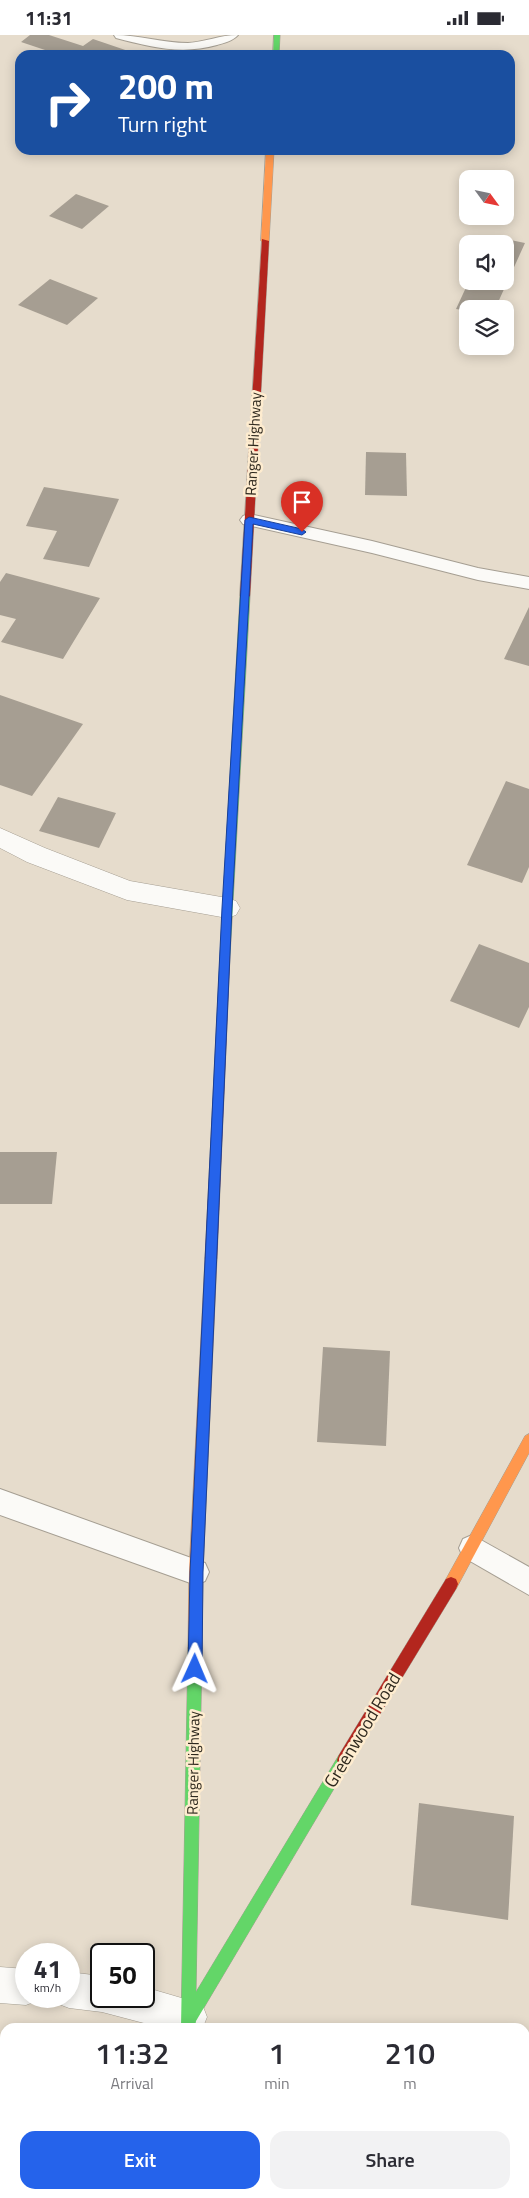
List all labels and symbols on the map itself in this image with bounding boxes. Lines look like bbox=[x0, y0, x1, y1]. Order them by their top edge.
north arrow bbox=[459, 170, 514, 225]
street label: Ranger Highway bbox=[239, 392, 267, 496]
pin bbox=[281, 481, 323, 532]
position arrow bbox=[168, 1642, 220, 1694]
street label: Greenwood Road bbox=[317, 1667, 407, 1793]
street label: Ranger Highway bbox=[181, 1711, 205, 1815]
speed limit sign: 50 bbox=[90, 1943, 155, 2008]

